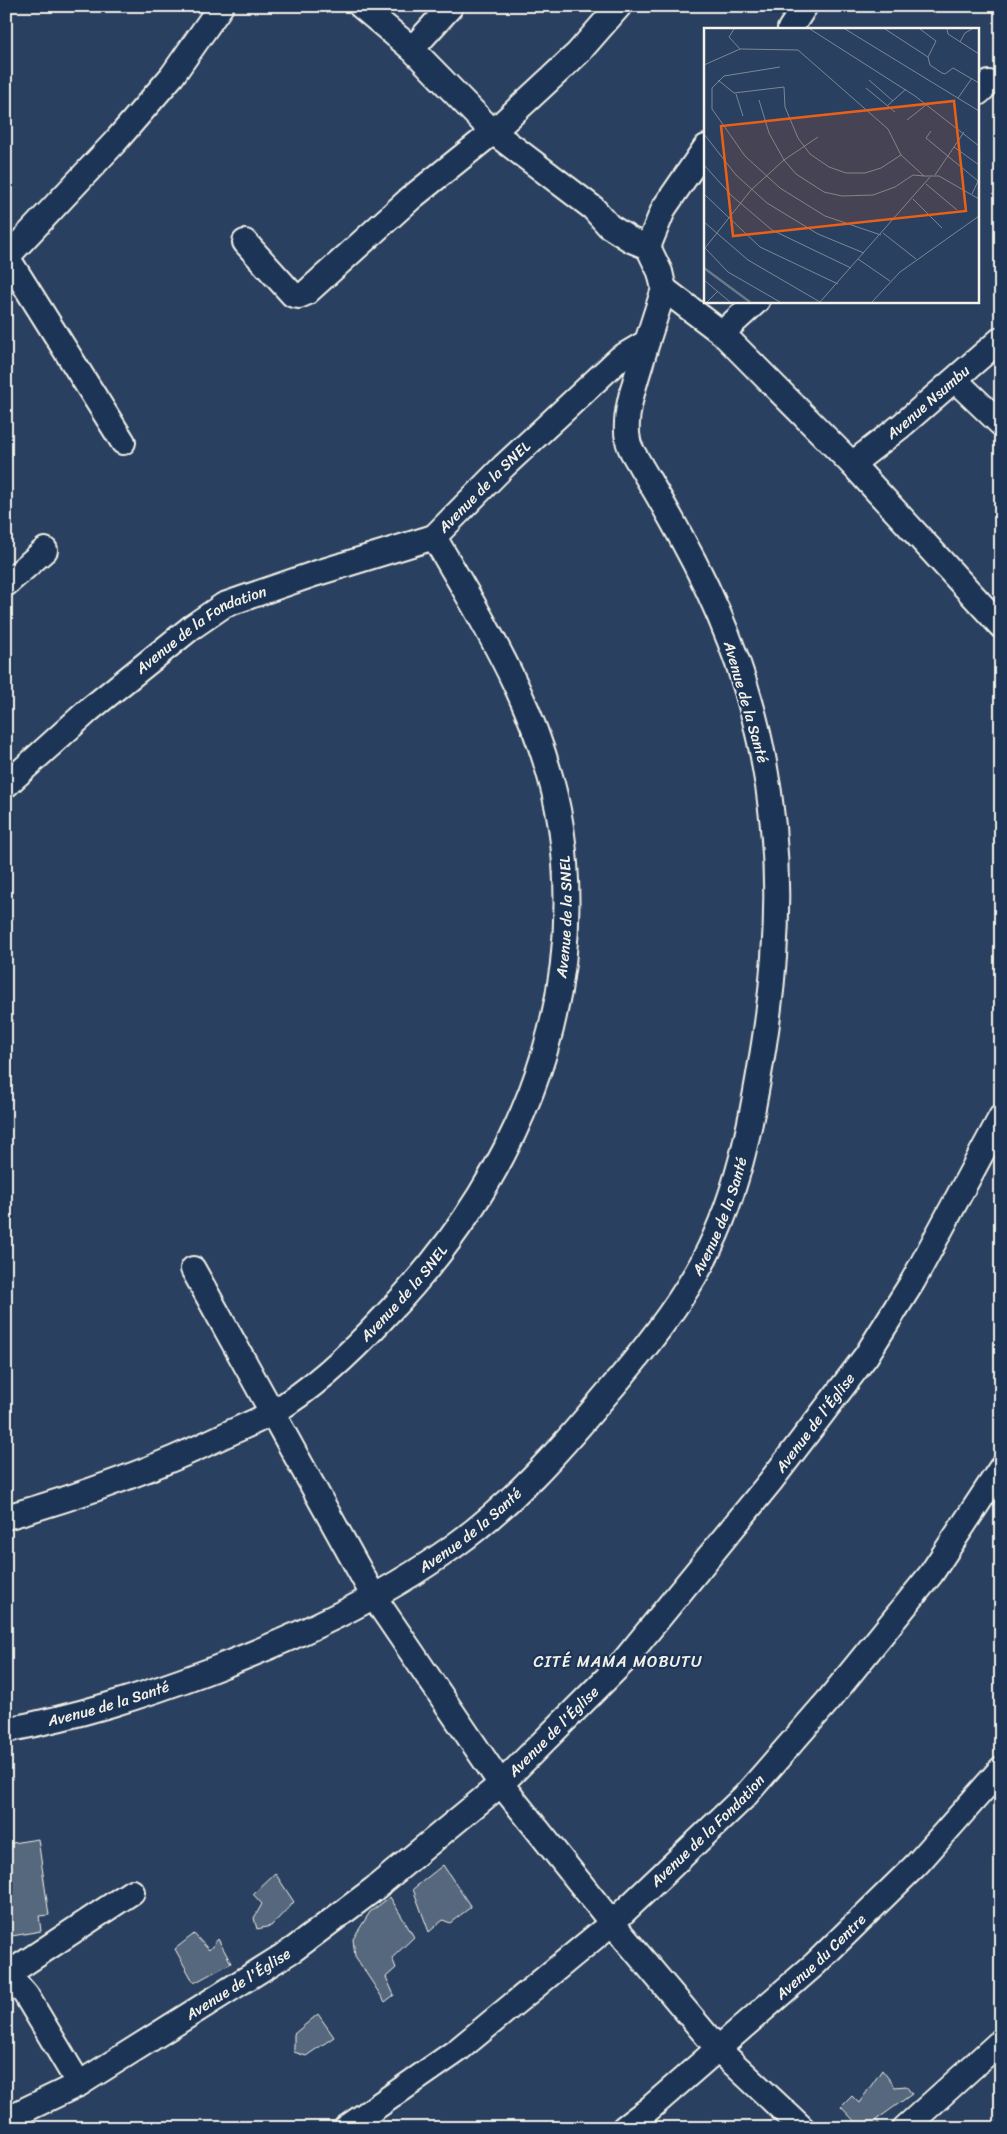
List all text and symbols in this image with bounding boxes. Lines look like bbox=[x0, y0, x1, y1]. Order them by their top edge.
inset map bbox=[704, 28, 980, 302]
street label: Avenue Nsumbu bbox=[880, 358, 976, 447]
street label: Avenue de la SNEL bbox=[431, 434, 537, 540]
street label: Avenue de la Fondation bbox=[129, 578, 270, 681]
street label: Avenue de la Santé bbox=[716, 637, 776, 766]
street label: Avenue de la SNEL bbox=[548, 855, 579, 981]
street label: Avenue de la Santé bbox=[684, 1154, 755, 1281]
street label: Avenue de la SNEL bbox=[353, 1239, 454, 1349]
street label: Avenue de l'Église bbox=[768, 1367, 862, 1479]
street label: Avenue de la Santé bbox=[413, 1481, 528, 1580]
district label: CITÉ MAMA MOBUTU bbox=[533, 1647, 703, 1676]
street label: Avenue de la Santé bbox=[44, 1673, 173, 1734]
street label: Avenue de l'Église bbox=[501, 1679, 606, 1784]
street label: Avenue de la Fondation bbox=[643, 1768, 771, 1894]
street label: Avenue du Centre bbox=[769, 1907, 872, 2007]
street label: Avenue de l'Église bbox=[180, 1941, 296, 2028]

